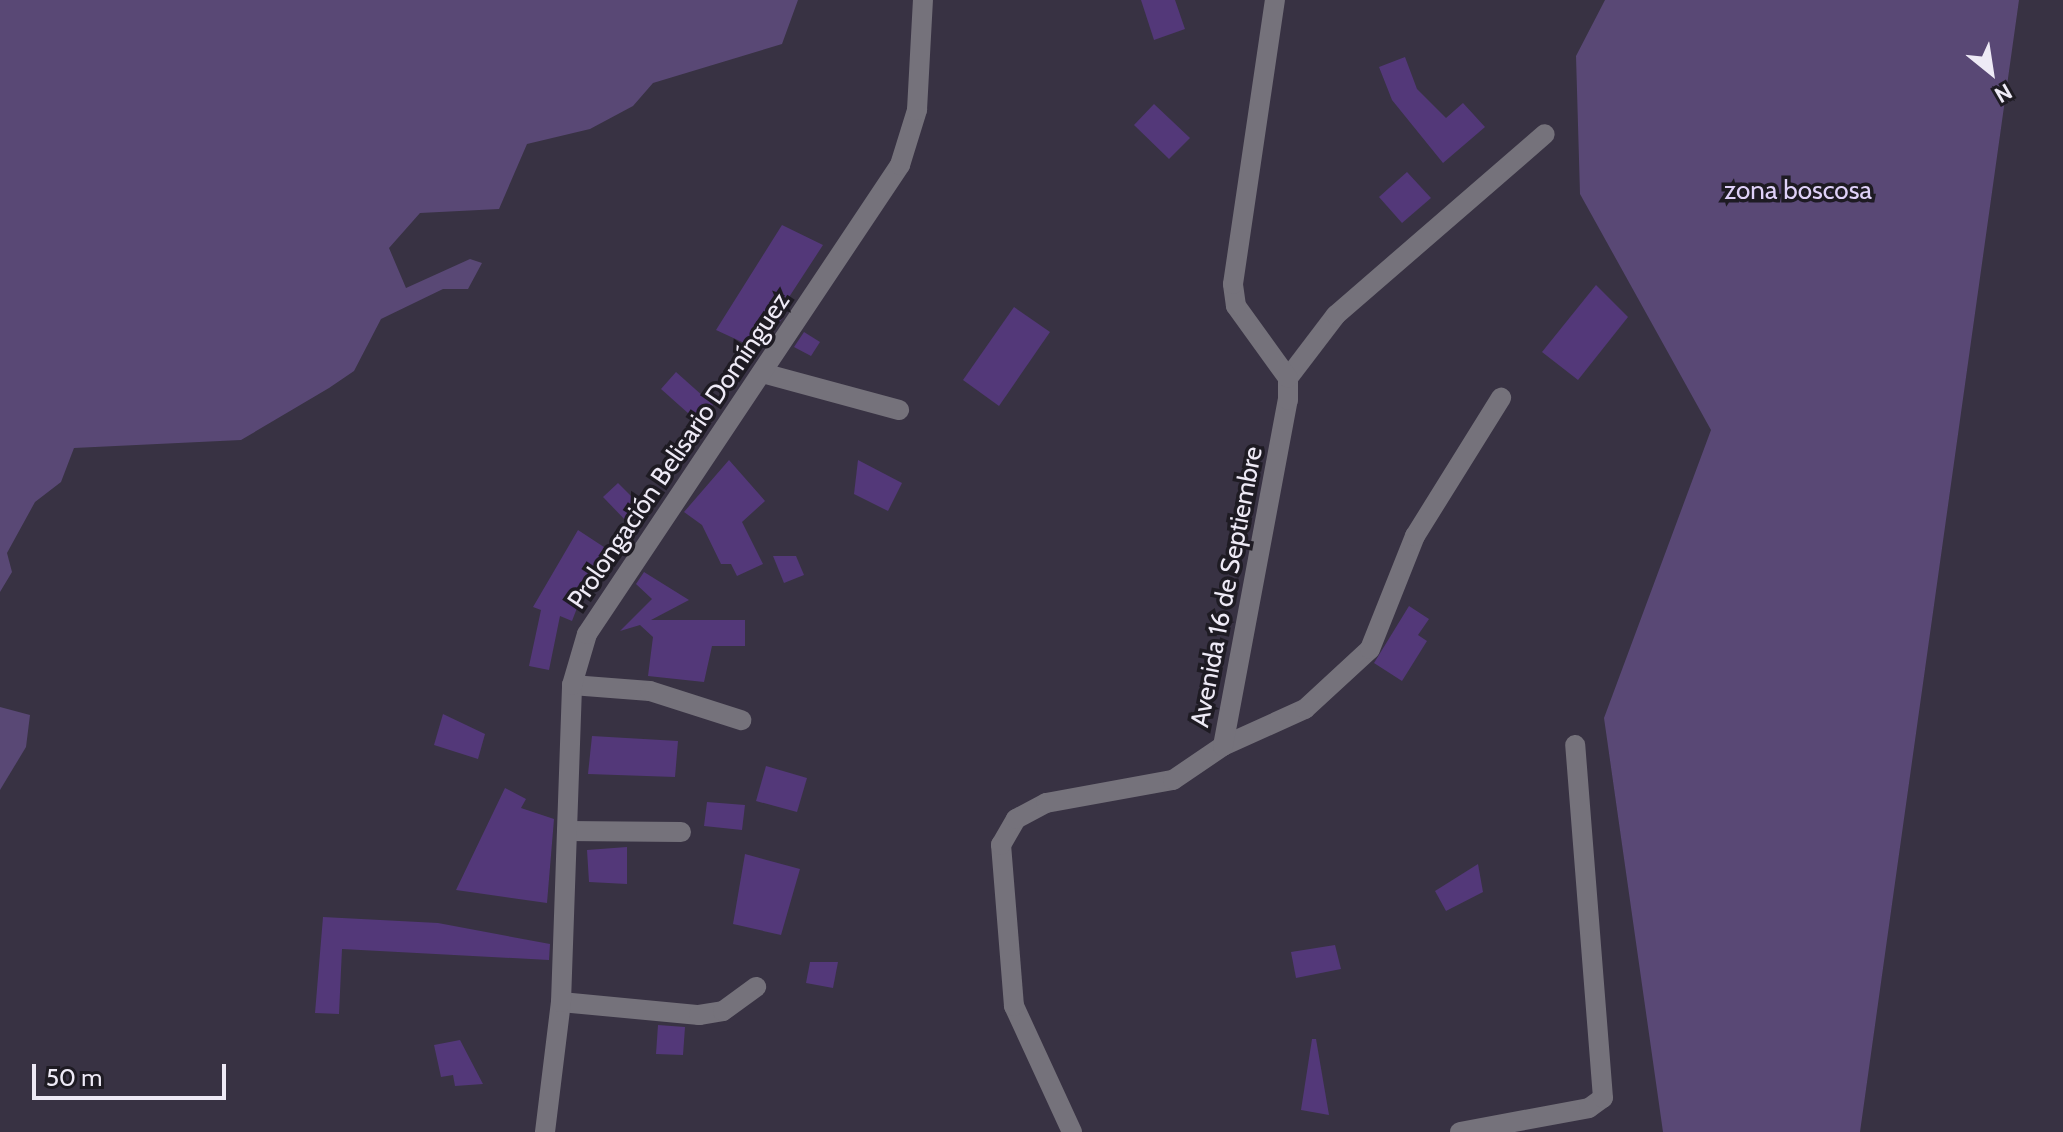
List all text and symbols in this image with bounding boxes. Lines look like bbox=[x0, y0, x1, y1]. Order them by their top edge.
north arrow bbox=[1951, 32, 2031, 112]
text: N bbox=[1990, 78, 2017, 109]
park label: zona boscosa bbox=[1724, 175, 1872, 207]
street label: Prolongación Belisario Domínguez bbox=[561, 287, 797, 615]
street label: Avenida 16 de Septiembre bbox=[1184, 444, 1270, 730]
scale bar bbox=[36, 1048, 230, 1098]
text: 50 m bbox=[46, 1063, 102, 1092]

